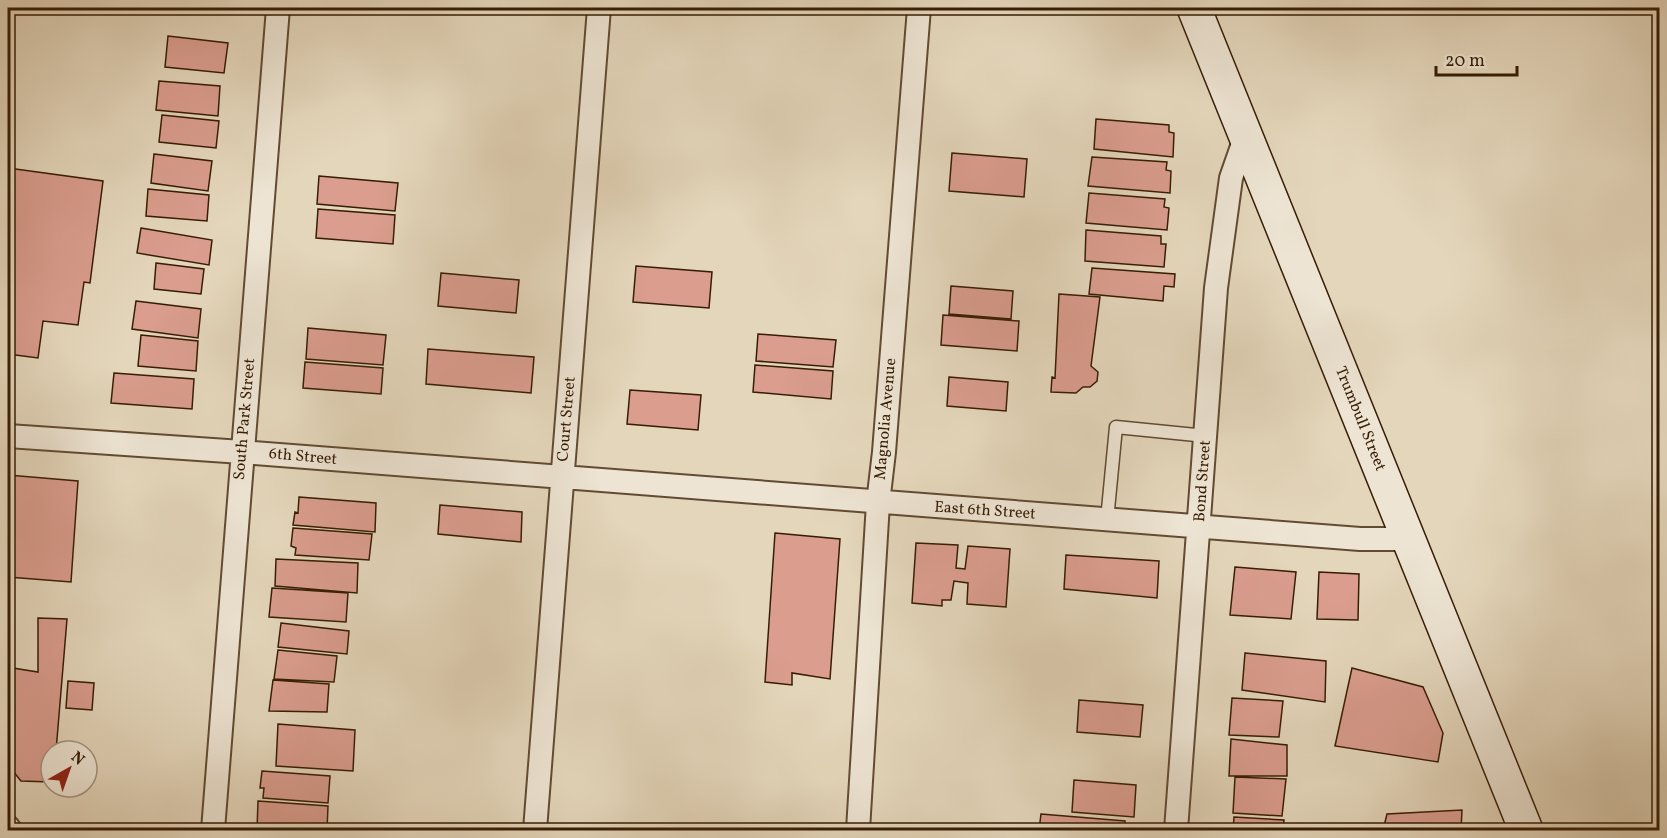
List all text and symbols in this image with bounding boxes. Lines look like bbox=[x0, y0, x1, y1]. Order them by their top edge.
scale bar bbox=[1436, 39, 1517, 77]
text: 20 m bbox=[1445, 49, 1485, 74]
street label: South Park Street bbox=[229, 357, 261, 481]
street label: Magnolia Avenue bbox=[870, 357, 902, 481]
street label: Trumbull Street bbox=[1329, 363, 1391, 475]
street label: Court Street bbox=[552, 375, 582, 463]
street label: Bond Street bbox=[1189, 439, 1217, 523]
street label: 6th Street bbox=[268, 443, 338, 471]
street label: East 6th Street bbox=[934, 496, 1037, 526]
north arrow bbox=[39, 739, 99, 799]
text: N bbox=[66, 747, 89, 771]

